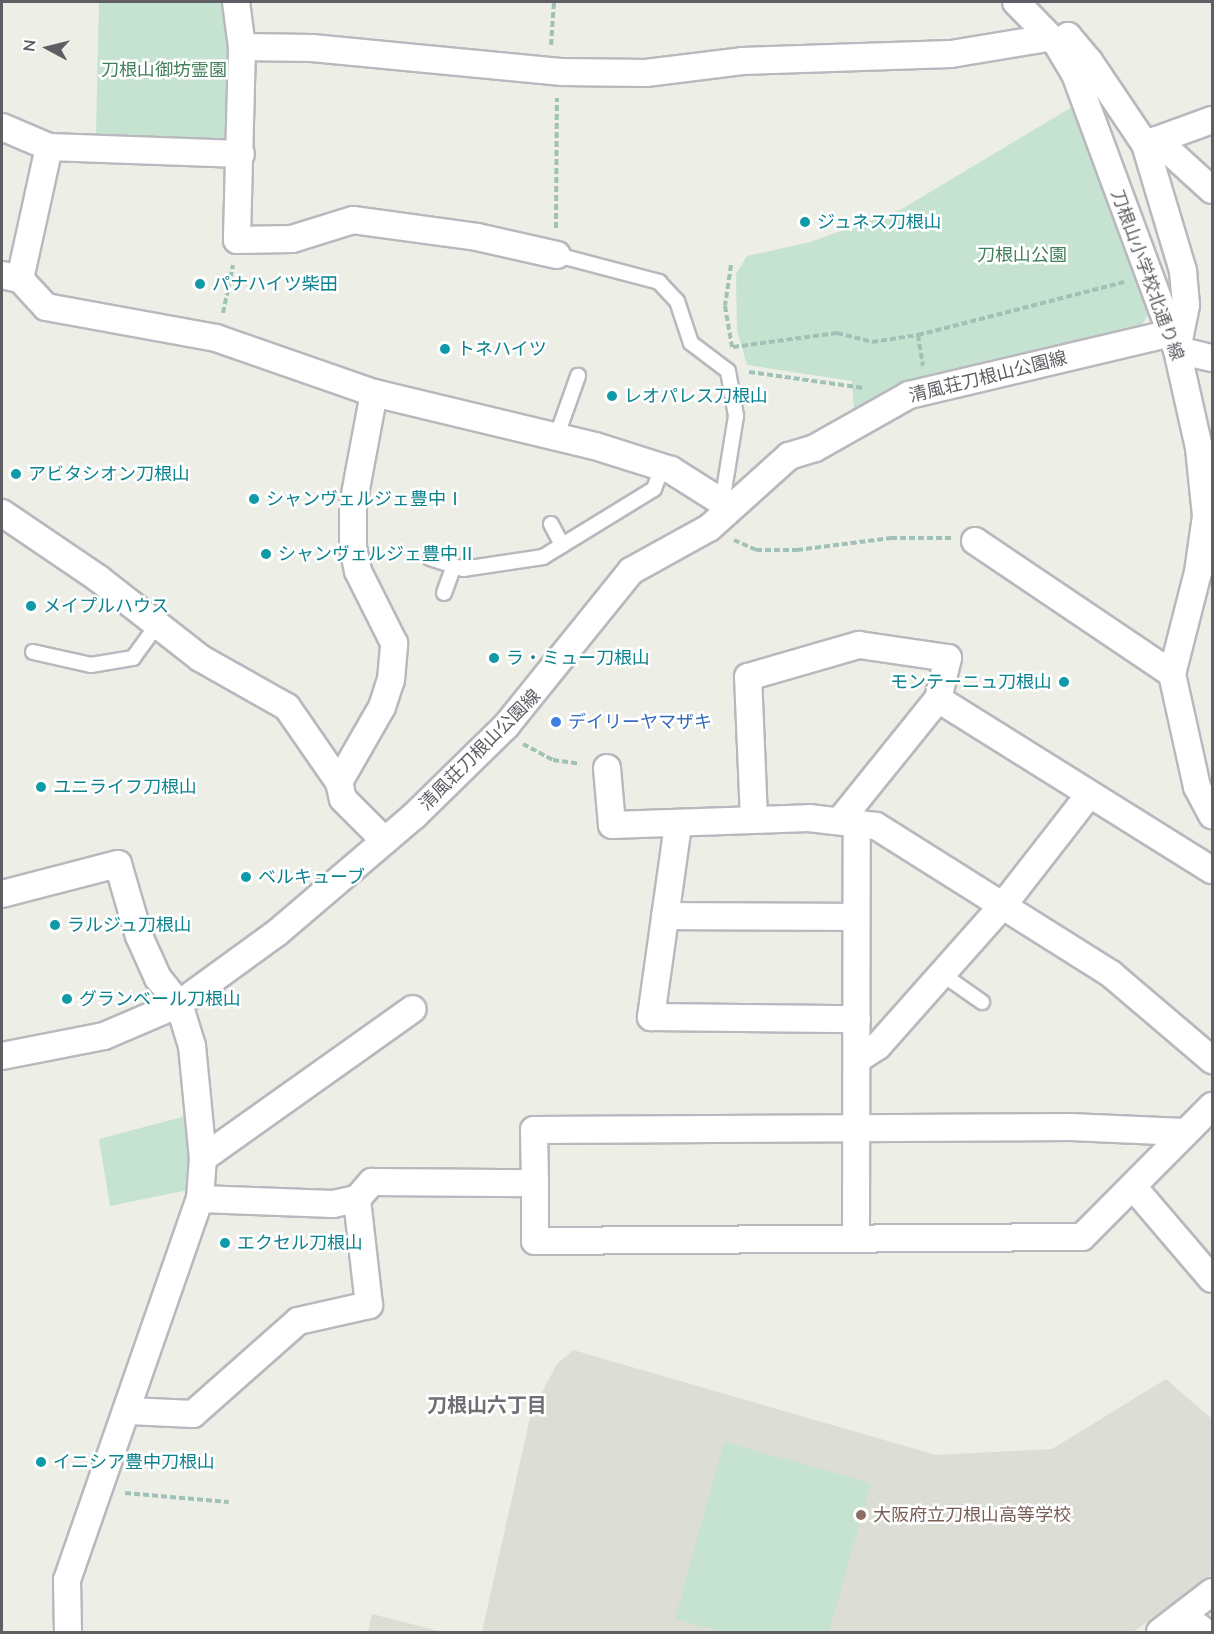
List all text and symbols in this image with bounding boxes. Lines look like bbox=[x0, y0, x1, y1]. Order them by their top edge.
north arrow bbox=[18, 18, 78, 78]
text: N bbox=[18, 39, 42, 53]
park label: 刀根山御坊霊園 bbox=[101, 59, 227, 81]
street label: 刀根山小学校北通り線 bbox=[1106, 187, 1188, 363]
place label: ジュネス刀根山 bbox=[817, 211, 943, 233]
marker: ジュネス刀根山 bbox=[798, 215, 812, 229]
park label: 刀根山公園 bbox=[977, 244, 1067, 266]
place label: パナハイツ柴田 bbox=[212, 273, 338, 295]
marker: パナハイツ柴田 bbox=[193, 277, 207, 291]
place label: トネハイツ bbox=[457, 338, 547, 360]
marker: トネハイツ bbox=[438, 342, 452, 356]
street label: 清風荘刀根山公園線 bbox=[907, 347, 1069, 407]
place label: レオパレス刀根山 bbox=[624, 385, 768, 407]
marker: レオパレス刀根山 bbox=[605, 389, 619, 403]
place label: アビタシオン刀根山 bbox=[28, 463, 190, 485]
marker: アビタシオン刀根山 bbox=[9, 467, 23, 481]
place label: シャンヴェルジェ豊中Ⅰ bbox=[266, 488, 464, 510]
marker: シャンヴェルジェ豊中Ⅰ bbox=[247, 492, 261, 506]
place label: シャンヴェルジェ豊中Ⅱ bbox=[278, 543, 476, 565]
marker: シャンヴェルジェ豊中Ⅱ bbox=[259, 547, 273, 561]
place label: メイプルハウス bbox=[43, 595, 169, 617]
marker: メイプルハウス bbox=[24, 599, 38, 613]
place label: ラ・ミュー刀根山 bbox=[506, 647, 650, 669]
marker: ラ・ミュー刀根山 bbox=[487, 651, 501, 665]
place label: モンテーニュ刀根山 bbox=[890, 671, 1052, 693]
marker: モンテーニュ刀根山 bbox=[1057, 675, 1071, 689]
street label: 清風荘刀根山公園線 bbox=[415, 685, 545, 815]
place label: デイリーヤマザキ bbox=[568, 711, 712, 733]
marker: デイリーヤマザキ bbox=[549, 715, 563, 729]
place label: ユニライフ刀根山 bbox=[53, 776, 197, 798]
marker: ユニライフ刀根山 bbox=[34, 780, 48, 794]
place label: ベルキューブ bbox=[258, 866, 366, 888]
marker: ベルキューブ bbox=[239, 870, 253, 884]
place label: ラルジュ刀根山 bbox=[67, 914, 193, 936]
marker: ラルジュ刀根山 bbox=[48, 918, 62, 932]
place label: グランベール刀根山 bbox=[79, 988, 241, 1010]
marker: グランベール刀根山 bbox=[60, 992, 74, 1006]
place label: エクセル刀根山 bbox=[237, 1232, 363, 1254]
marker: エクセル刀根山 bbox=[218, 1236, 232, 1250]
district label: 刀根山六丁目 bbox=[427, 1393, 547, 1417]
place label: イニシア豊中刀根山 bbox=[53, 1451, 215, 1473]
marker: イニシア豊中刀根山 bbox=[34, 1455, 48, 1469]
place label: 大阪府立刀根山高等学校 bbox=[873, 1504, 1071, 1526]
marker: 大阪府立刀根山高等学校 bbox=[854, 1508, 868, 1522]

